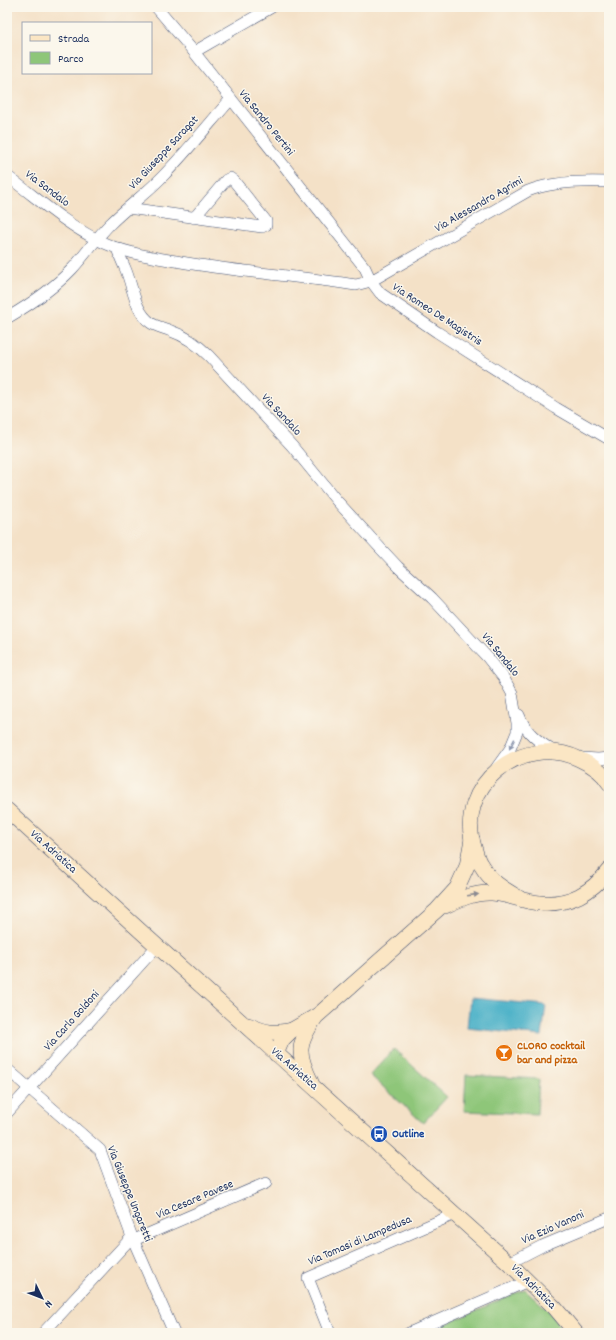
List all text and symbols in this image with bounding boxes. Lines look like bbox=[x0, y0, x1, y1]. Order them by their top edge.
legend bbox=[22, 22, 152, 74]
text: Strada bbox=[58, 31, 89, 48]
text: Parco bbox=[58, 51, 84, 68]
street label: Via Sandro Pertini bbox=[234, 86, 298, 160]
street label: Via Giuseppe Saragat bbox=[125, 112, 203, 194]
street label: Via Sandalo bbox=[21, 166, 73, 212]
street label: Via Alessandro Agrimi bbox=[432, 173, 526, 237]
street label: Via Romeo De Magistris bbox=[388, 279, 486, 351]
street label: Via Sandalo bbox=[257, 390, 305, 440]
street label: Via Sandalo bbox=[477, 629, 523, 681]
one-way arrow bbox=[509, 739, 515, 750]
street label: Via Adriatica bbox=[26, 826, 80, 878]
one-way arrow bbox=[467, 892, 479, 899]
street label: Via Carlo Goldoni bbox=[40, 987, 104, 1055]
place label: CLORO cocktail bar and pizza bbox=[517, 1038, 585, 1069]
bar icon: CLORO cocktail bar and pizza bbox=[494, 1043, 514, 1063]
street label: Via Adriatica bbox=[267, 1044, 322, 1095]
bus stop icon: Outline bbox=[369, 1124, 389, 1144]
place label: Outline bbox=[392, 1126, 425, 1143]
street label: Via Giuseppe Ungaretti bbox=[102, 1143, 156, 1245]
street label: Via Cesare Pavese bbox=[154, 1176, 236, 1224]
street label: Via Ezio Vanoni bbox=[519, 1207, 587, 1249]
street label: Via Tomasi di Lampedusa bbox=[306, 1211, 415, 1270]
street label: Via Adriatica bbox=[507, 1261, 560, 1314]
north arrow bbox=[22, 1278, 62, 1318]
text: N bbox=[40, 1296, 56, 1311]

